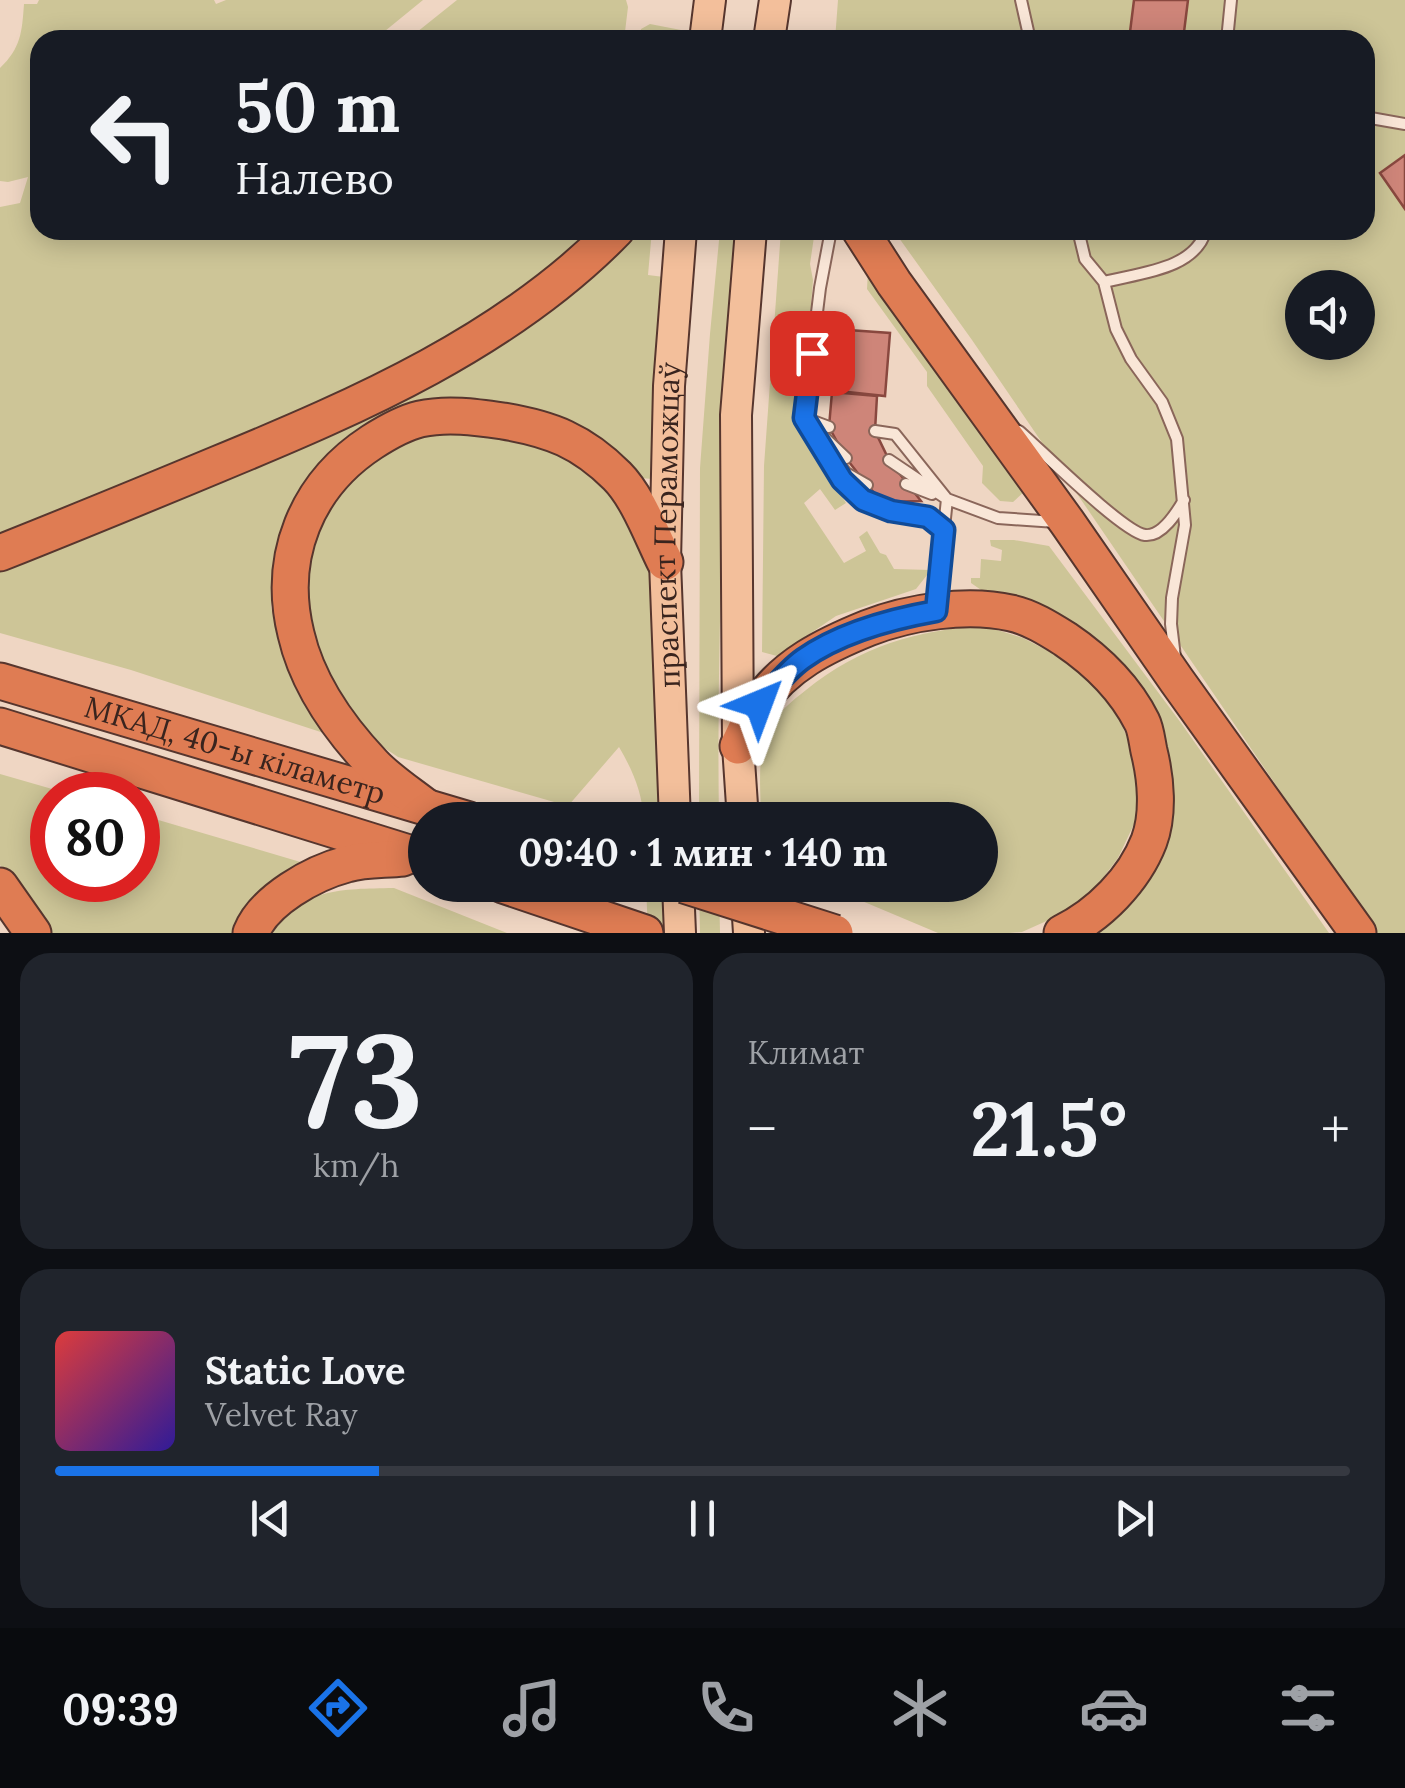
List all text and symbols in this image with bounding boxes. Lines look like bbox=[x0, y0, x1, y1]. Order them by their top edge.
text: 50 m bbox=[235, 62, 400, 151]
icon: left bbox=[70, 70, 200, 200]
text: Налево bbox=[235, 149, 394, 206]
map controls bbox=[1285, 270, 1375, 360]
button: sound bbox=[1285, 270, 1375, 360]
pin bbox=[770, 311, 855, 396]
icon: arrive bbox=[785, 326, 840, 381]
street label: праспект Пераможцаў bbox=[645, 361, 690, 689]
position arrow bbox=[707, 652, 811, 756]
street label: МКАД, 40-ы кіламетр bbox=[80, 687, 390, 812]
speed limit sign: 80 bbox=[30, 772, 160, 902]
text: 09:40 · 1 мин · 140 m bbox=[518, 828, 888, 876]
text: 73 bbox=[289, 996, 423, 1163]
text: Климат bbox=[748, 1032, 864, 1073]
text: 21.5° bbox=[970, 1081, 1127, 1177]
text: − bbox=[748, 1094, 777, 1164]
text: + bbox=[1321, 1094, 1350, 1164]
text: km/h bbox=[313, 1145, 399, 1186]
text: Static Love bbox=[205, 1346, 405, 1394]
text: Velvet Ray bbox=[205, 1394, 358, 1435]
icon: previous bbox=[243, 1491, 298, 1546]
icon: pause bbox=[675, 1491, 730, 1546]
icon: next bbox=[1107, 1491, 1162, 1546]
icon: directions bbox=[303, 1673, 373, 1743]
icon: music bbox=[497, 1673, 567, 1743]
icon: phone bbox=[691, 1673, 761, 1743]
icon: climate bbox=[885, 1673, 955, 1743]
icon: car bbox=[1079, 1673, 1149, 1743]
icon: filters bbox=[1273, 1673, 1343, 1743]
text: 09:39 bbox=[62, 1680, 179, 1737]

